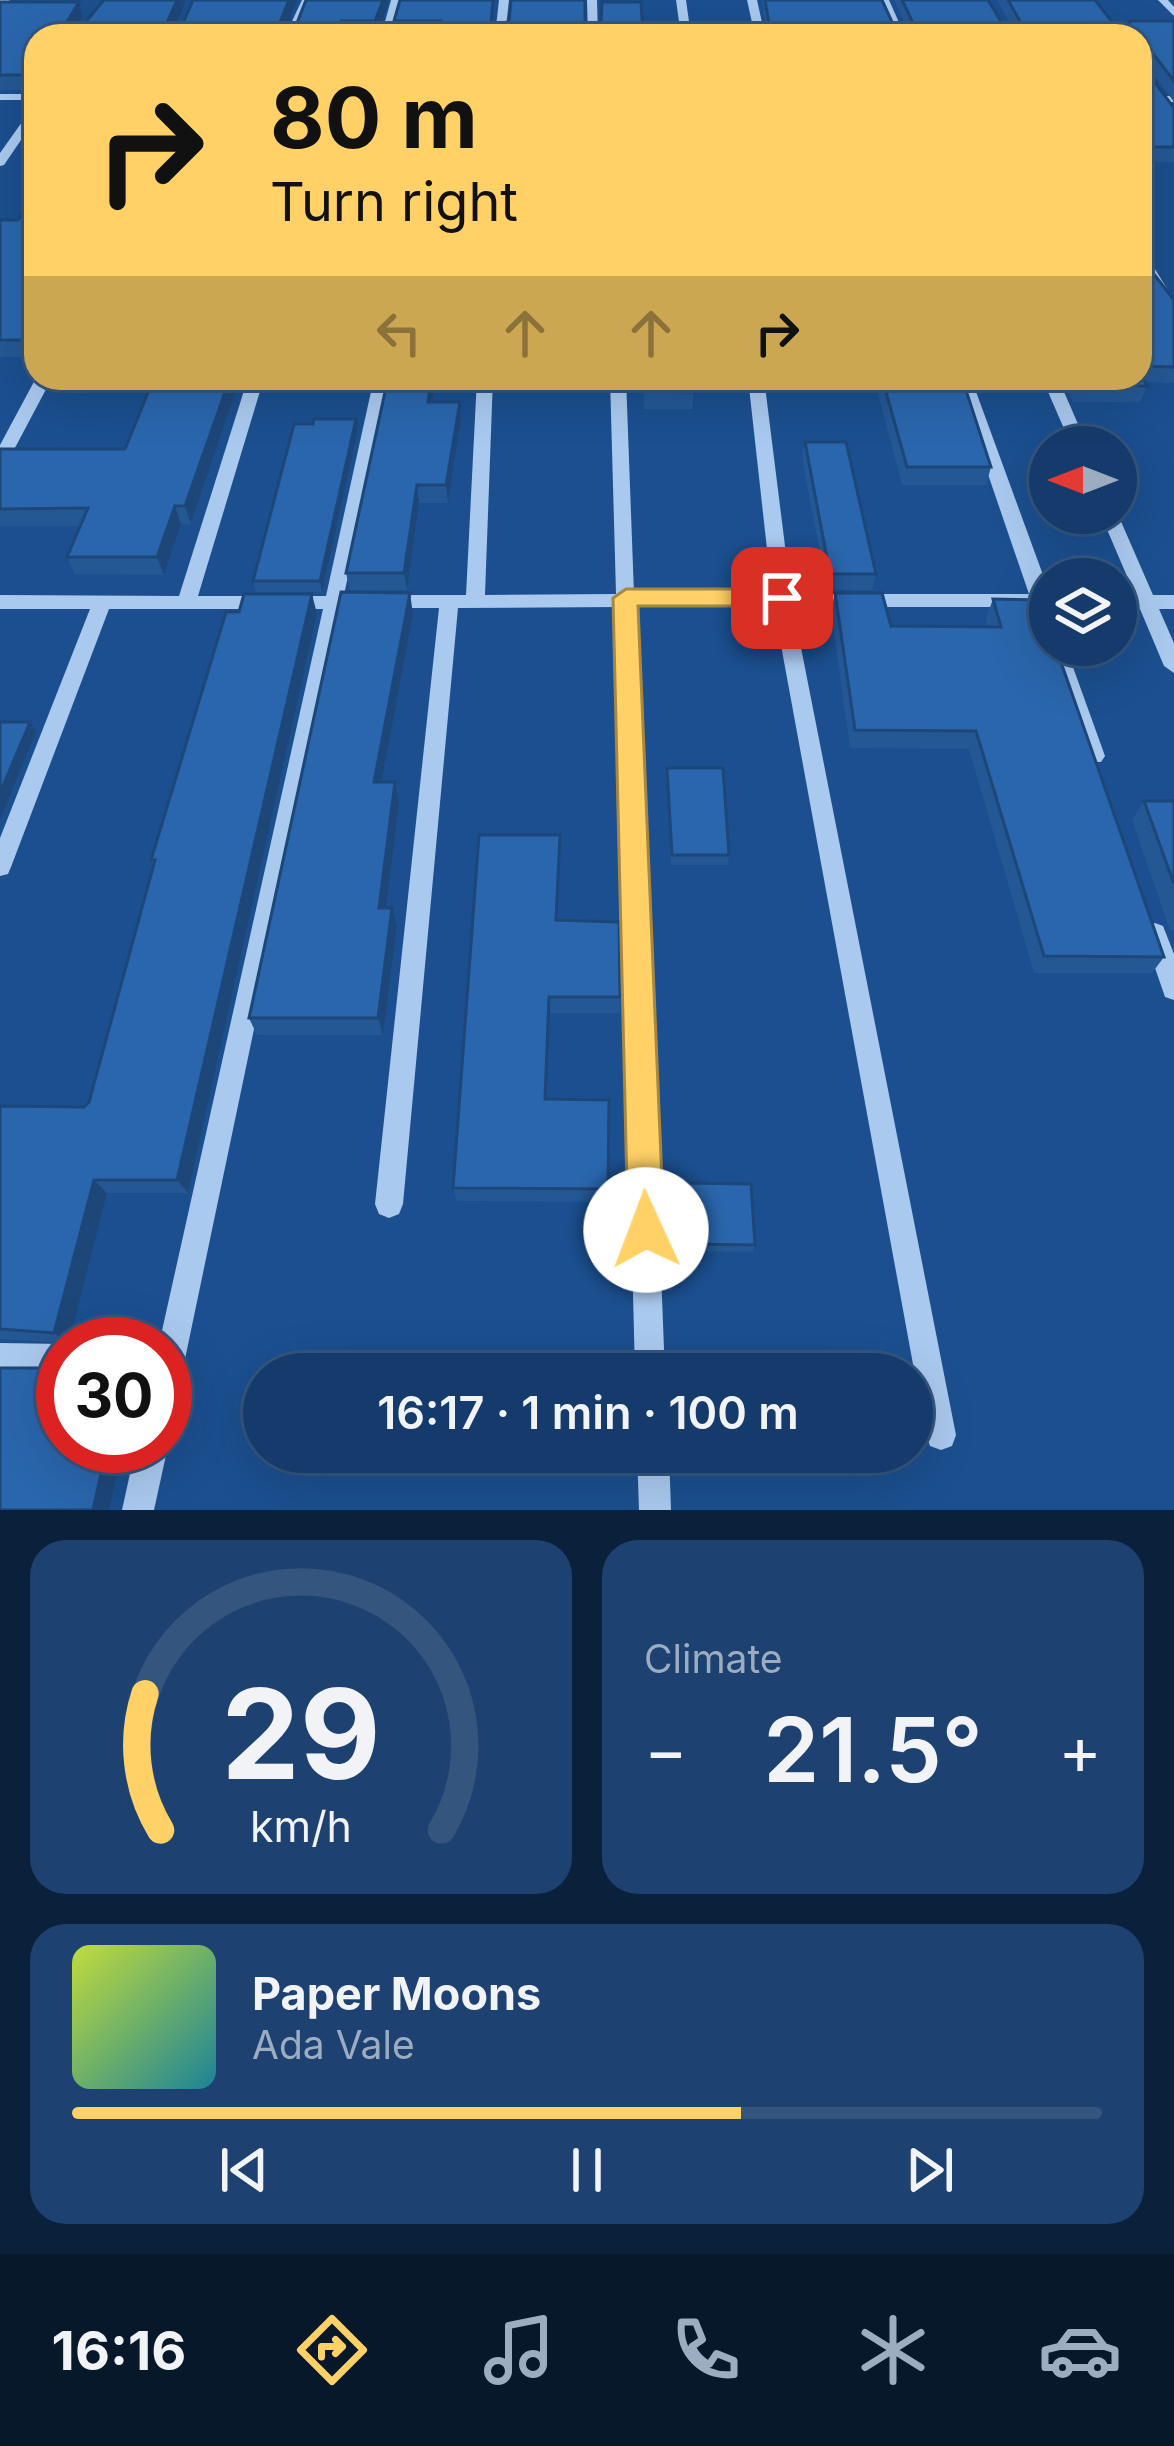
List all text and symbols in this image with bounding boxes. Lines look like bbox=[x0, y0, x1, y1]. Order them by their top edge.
text: 80 m bbox=[270, 67, 478, 168]
icon: right bbox=[72, 72, 228, 228]
text: Turn right bbox=[270, 169, 518, 234]
icon: left bbox=[366, 300, 432, 366]
icon: ahead bbox=[492, 300, 558, 366]
icon: ahead bbox=[618, 300, 684, 366]
icon: right bbox=[744, 300, 810, 366]
north arrow bbox=[1029, 426, 1137, 534]
map controls bbox=[1029, 426, 1137, 666]
pin bbox=[731, 547, 833, 649]
button: layers bbox=[1029, 558, 1137, 666]
icon: arrive bbox=[749, 565, 815, 631]
position arrow bbox=[583, 1167, 709, 1293]
speed limit sign: 30 bbox=[36, 1317, 192, 1473]
text: 16:17 · 1 min · 100 m bbox=[377, 1385, 799, 1440]
text: Climate bbox=[644, 1635, 783, 1682]
text: 29 bbox=[221, 1658, 381, 1809]
text: 21.5° bbox=[763, 1695, 983, 1804]
text: − bbox=[644, 1710, 688, 1790]
text: + bbox=[1058, 1710, 1102, 1790]
text: km/h bbox=[250, 1800, 352, 1852]
text: Paper Moons bbox=[252, 1966, 541, 2021]
text: Ada Vale bbox=[252, 2021, 415, 2068]
icon: previous bbox=[211, 2137, 277, 2203]
icon: pause bbox=[554, 2137, 620, 2203]
icon: next bbox=[897, 2137, 963, 2203]
icon: directions bbox=[290, 2308, 374, 2392]
icon: music bbox=[477, 2308, 561, 2392]
icon: phone bbox=[664, 2308, 748, 2392]
icon: climate bbox=[851, 2308, 935, 2392]
icon: car bbox=[1038, 2308, 1122, 2392]
text: 16:16 bbox=[52, 2318, 186, 2383]

